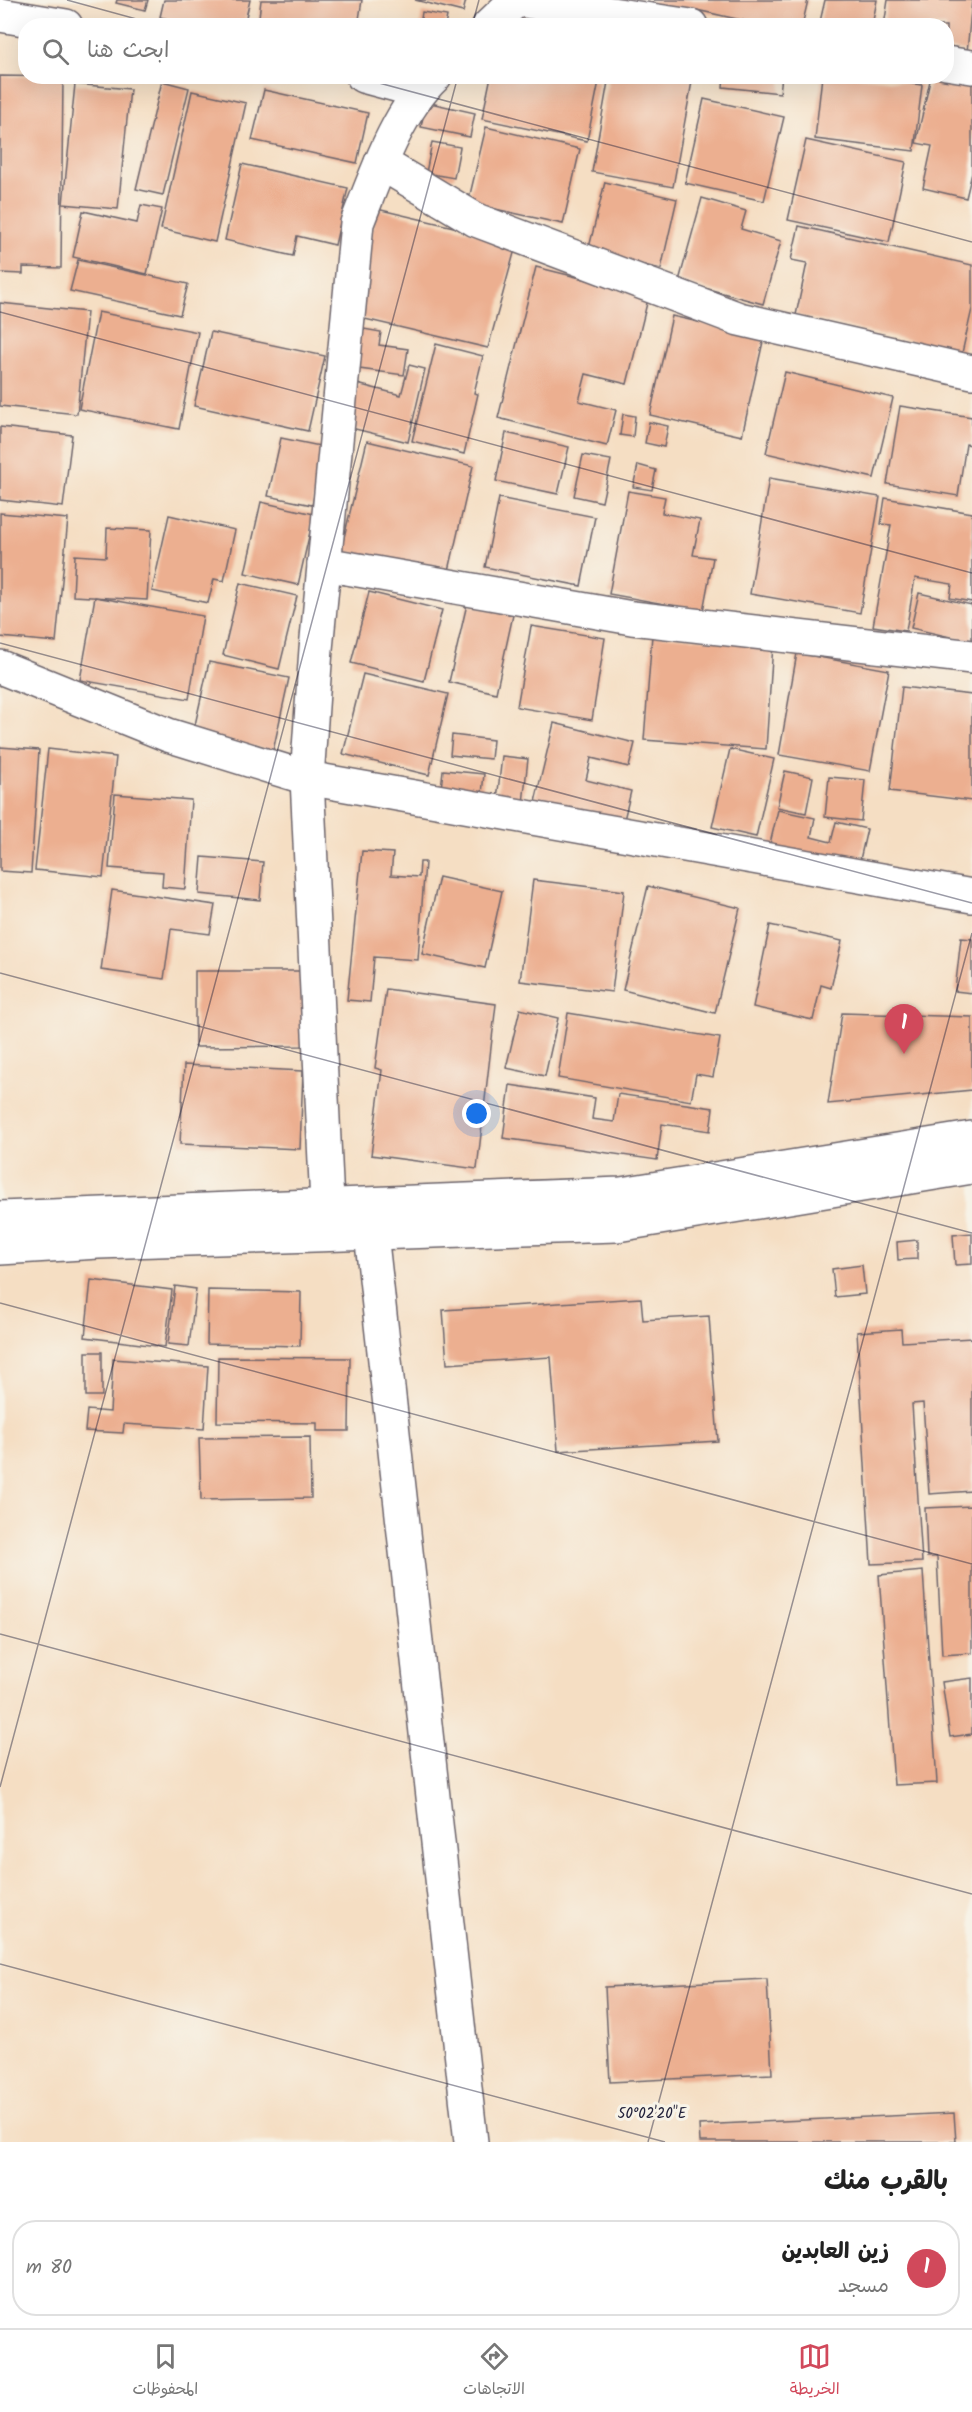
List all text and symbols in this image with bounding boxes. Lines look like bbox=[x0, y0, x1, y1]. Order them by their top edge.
search box bbox=[18, 18, 954, 84]
text: ابحث هنا bbox=[87, 34, 169, 69]
icon: search bbox=[39, 35, 72, 68]
pin: 1 bbox=[884, 1004, 924, 1054]
your location bbox=[462, 1099, 491, 1128]
text: 50°02'20"E bbox=[618, 2102, 688, 2126]
text: بالقرب منك bbox=[824, 2161, 948, 2203]
text: زين العابدين bbox=[782, 2235, 889, 2270]
text: 80 m bbox=[26, 2252, 72, 2284]
text: 1 bbox=[923, 2252, 930, 2284]
text: مسجد bbox=[838, 2271, 889, 2303]
tab: المحفوظات bbox=[132, 2340, 198, 2403]
tab: الاتجاهات bbox=[463, 2340, 525, 2403]
tab: الخريطة bbox=[790, 2340, 840, 2403]

